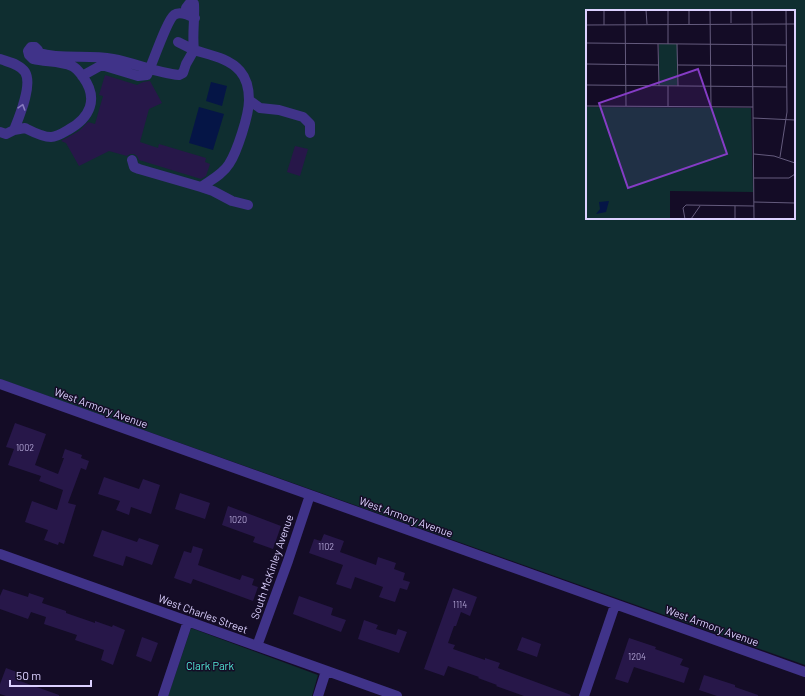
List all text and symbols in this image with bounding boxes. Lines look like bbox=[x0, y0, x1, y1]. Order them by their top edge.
inset map bbox=[586, 10, 795, 219]
one-way arrow bbox=[17, 104, 26, 111]
street label: West Armory Avenue bbox=[53, 385, 150, 431]
house number: 1002 bbox=[16, 442, 34, 453]
street label: West Armory Avenue bbox=[358, 494, 455, 540]
street label: South McKinley Avenue bbox=[247, 513, 296, 621]
house number: 1020 bbox=[229, 514, 247, 525]
house number: 1102 bbox=[318, 541, 334, 552]
street label: West Charles Street bbox=[157, 591, 250, 636]
house number: 1114 bbox=[453, 599, 467, 610]
street label: West Armory Avenue bbox=[664, 603, 761, 649]
house number: 1204 bbox=[628, 651, 646, 662]
park label: Clark Park bbox=[186, 659, 235, 672]
scale bar bbox=[10, 662, 91, 688]
text: 50 m bbox=[16, 668, 41, 682]

